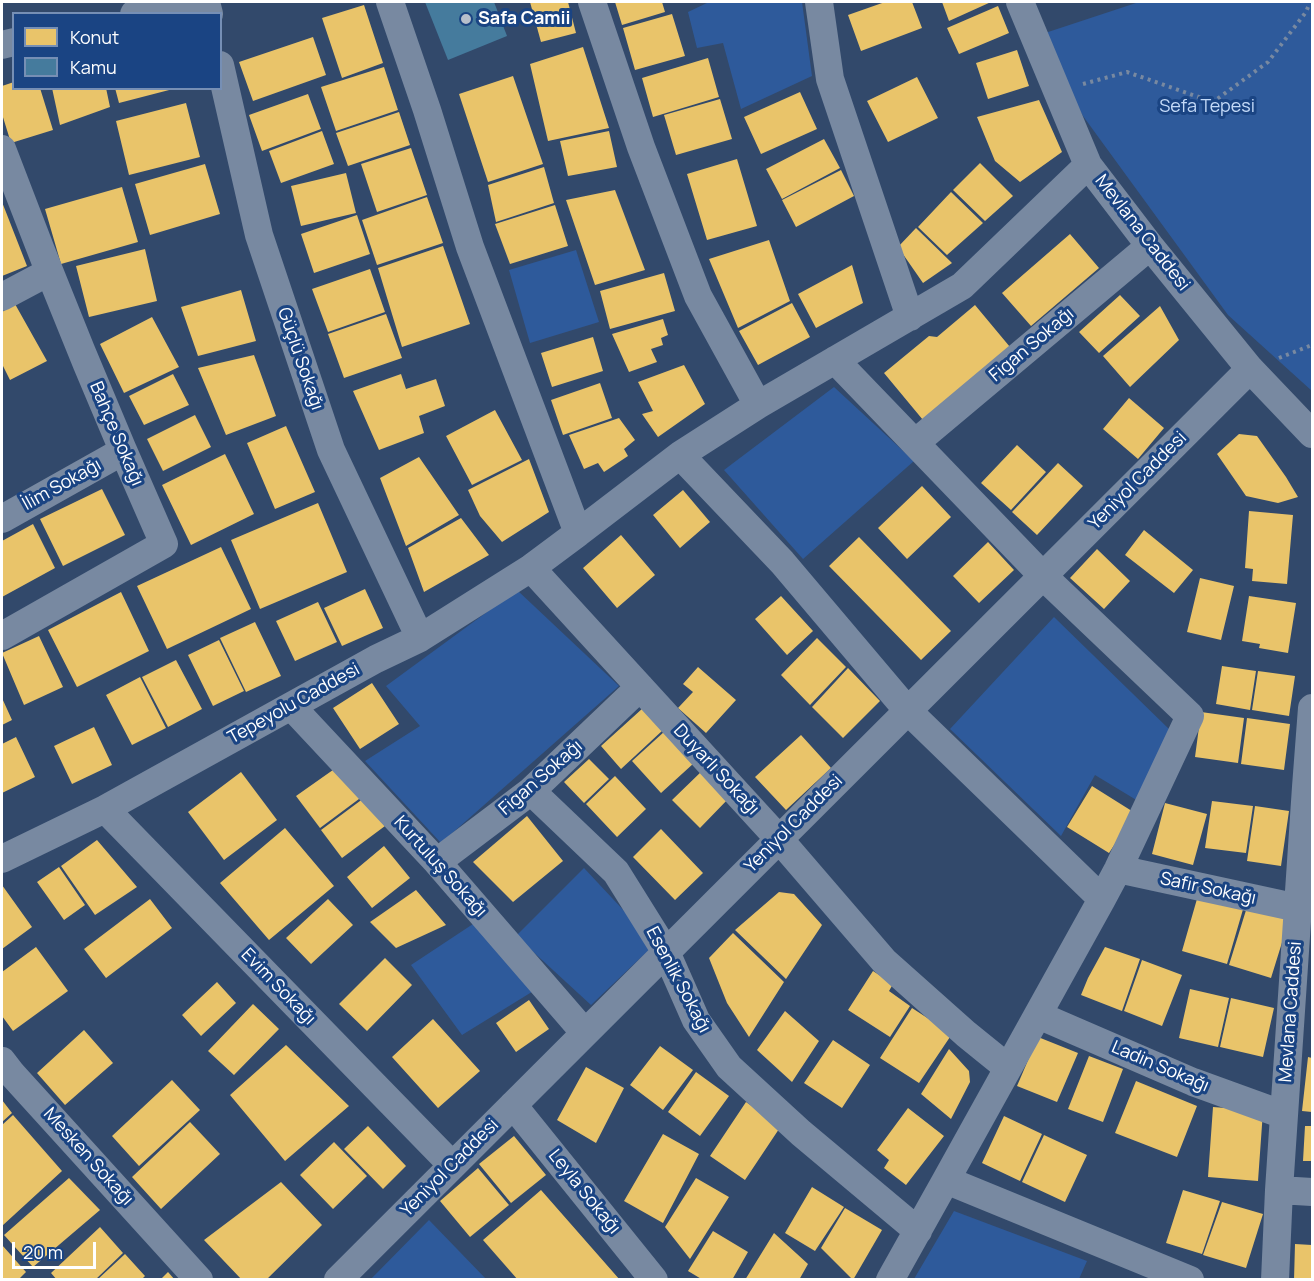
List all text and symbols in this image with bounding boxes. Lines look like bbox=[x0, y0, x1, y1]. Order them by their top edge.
place label: Safa Camii bbox=[478, 8, 571, 30]
legend bbox=[12, 12, 222, 90]
marker: Safa Camii bbox=[459, 12, 473, 26]
text: Konut bbox=[70, 25, 119, 49]
text: Kamu bbox=[70, 55, 117, 79]
park label: Sefa Tepesi bbox=[1159, 96, 1255, 118]
street label: Mevlana Caddesi bbox=[1090, 171, 1194, 295]
street label: Figan Sokağı bbox=[985, 303, 1079, 387]
street label: Güçlü Sokağı bbox=[272, 305, 328, 413]
street label: Bahçe Sokağı bbox=[84, 379, 148, 489]
street label: Yeniyol Caddesi bbox=[1085, 428, 1191, 534]
street label: İlim Sokağı bbox=[19, 454, 105, 516]
street label: Tepeyolu Caddesi bbox=[224, 659, 364, 749]
street label: Duyarlı Sokağı bbox=[669, 720, 763, 820]
street label: Figan Sokağı bbox=[495, 736, 587, 820]
street label: Yeniyol Caddesi bbox=[741, 771, 847, 877]
street label: Kurtuluş Sokağı bbox=[389, 812, 491, 922]
street label: Safir Sokağı bbox=[1158, 868, 1258, 910]
street label: Esenlik Sokağı bbox=[641, 923, 715, 1037]
street label: Mevlana Caddesi bbox=[1275, 941, 1307, 1083]
street label: Evim Sokağı bbox=[236, 944, 320, 1030]
street label: Ladin Sokağı bbox=[1108, 1037, 1212, 1097]
street label: Mesken Sokağı bbox=[39, 1104, 137, 1210]
street label: Yeniyol Caddesi bbox=[397, 1115, 503, 1221]
street label: Leyla Sokağı bbox=[543, 1145, 625, 1239]
scale bar bbox=[15, 1230, 99, 1268]
text: 20 m bbox=[23, 1240, 63, 1264]

